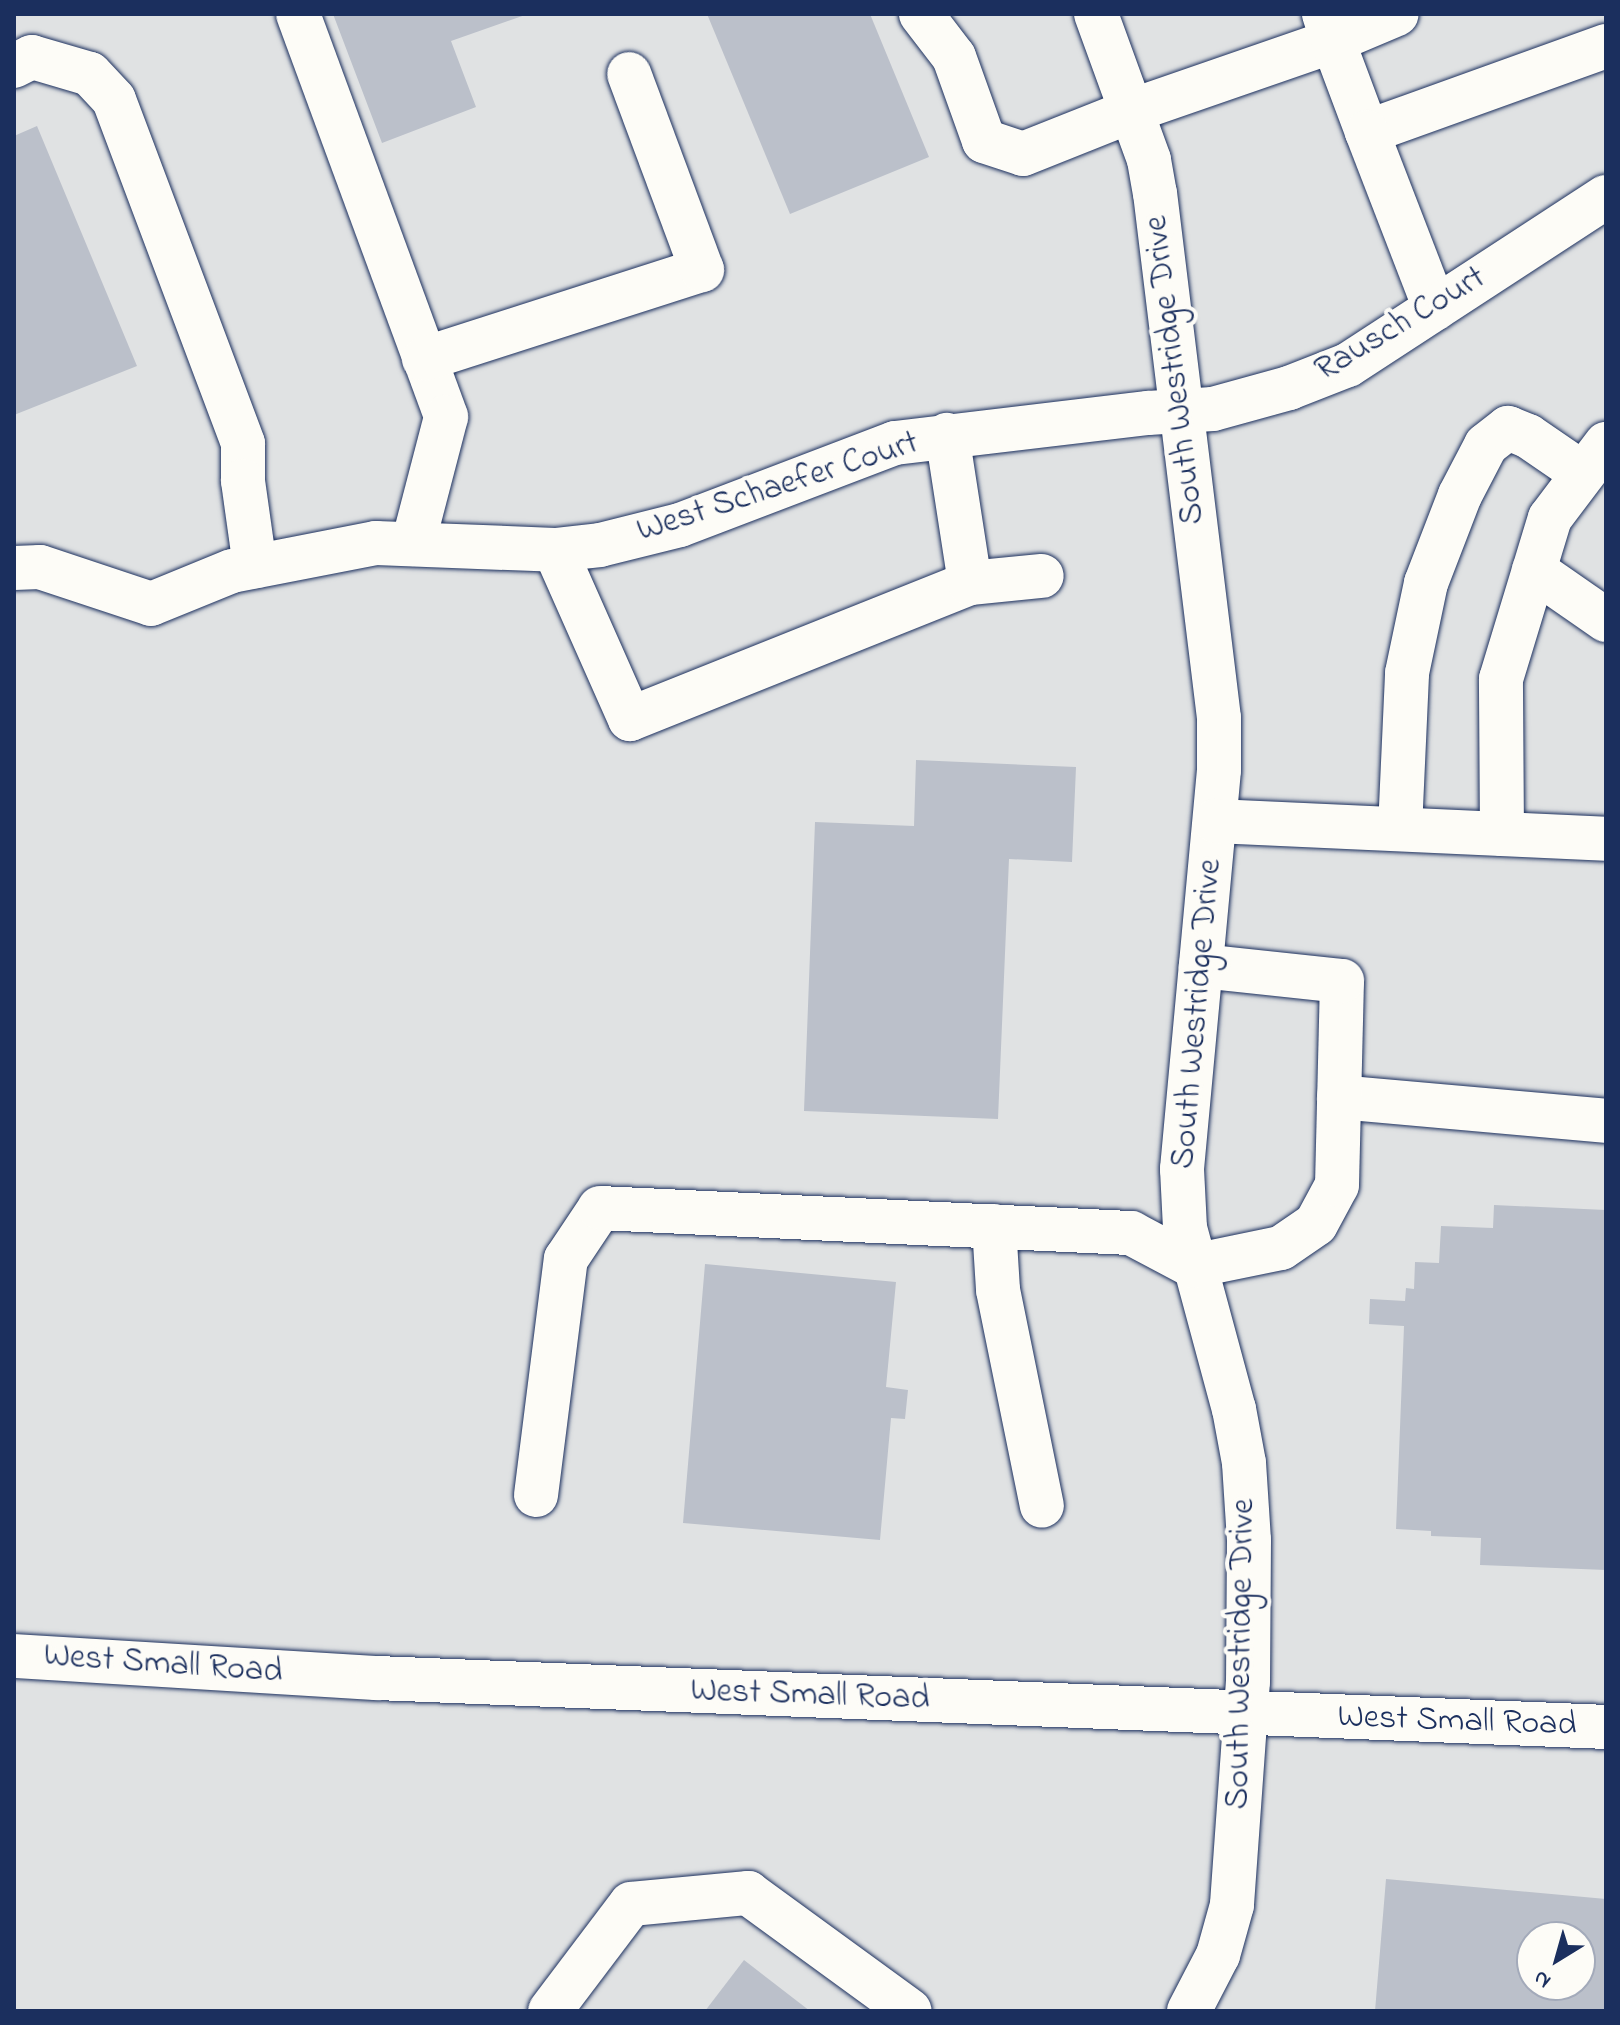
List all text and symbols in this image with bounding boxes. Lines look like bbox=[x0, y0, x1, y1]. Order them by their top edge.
street label: South Westridge Drive bbox=[1137, 213, 1215, 527]
street label: Rausch Court bbox=[1309, 258, 1493, 392]
street label: West Schaefer Court bbox=[632, 423, 924, 553]
street label: South Westridge Drive bbox=[1164, 857, 1232, 1171]
street label: South Westridge Drive bbox=[1219, 1498, 1265, 1810]
street label: West Small Road bbox=[42, 1636, 284, 1694]
street label: West Small Road bbox=[690, 1671, 930, 1721]
street label: West Small Road bbox=[1337, 1697, 1577, 1747]
north arrow bbox=[1516, 1921, 1596, 2001]
text: N bbox=[1527, 1961, 1558, 1996]

